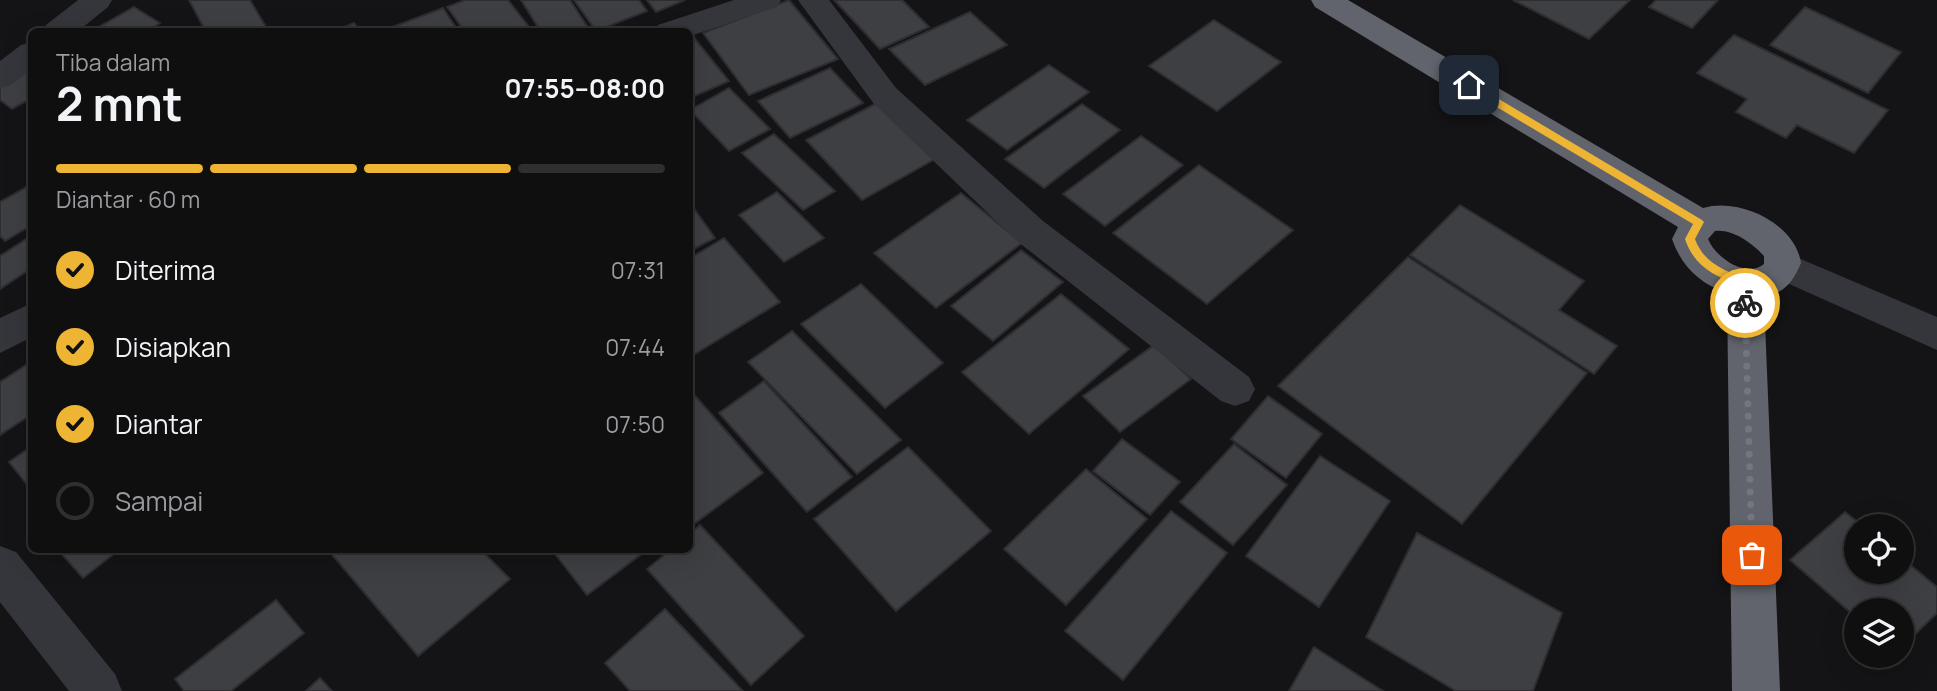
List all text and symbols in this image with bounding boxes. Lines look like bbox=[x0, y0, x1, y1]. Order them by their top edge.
text: Tiba dalam bbox=[56, 46, 170, 78]
pin bbox=[1439, 55, 1499, 115]
icon: home bbox=[1450, 66, 1488, 104]
text: 07:55–08:00 bbox=[504, 70, 665, 106]
text: 2 mnt bbox=[56, 72, 183, 135]
text: Diantar · 60 m bbox=[56, 183, 200, 215]
icon: check bbox=[56, 251, 94, 289]
text: Diterima bbox=[115, 252, 216, 288]
text: 07:31 bbox=[611, 254, 665, 286]
courier bbox=[1710, 268, 1780, 338]
icon: bike bbox=[1726, 284, 1764, 322]
icon: check bbox=[56, 328, 94, 366]
text: Disiapkan bbox=[115, 329, 231, 365]
text: 07:44 bbox=[605, 331, 665, 363]
icon: check bbox=[56, 405, 94, 443]
text: Diantar bbox=[115, 406, 203, 442]
text: 07:50 bbox=[605, 408, 665, 440]
text: Sampai bbox=[115, 483, 203, 519]
map controls bbox=[1844, 514, 1914, 668]
button: locate bbox=[1844, 514, 1914, 584]
pin bbox=[1722, 525, 1782, 585]
icon: bag bbox=[1733, 536, 1771, 574]
button: layers bbox=[1844, 598, 1914, 668]

